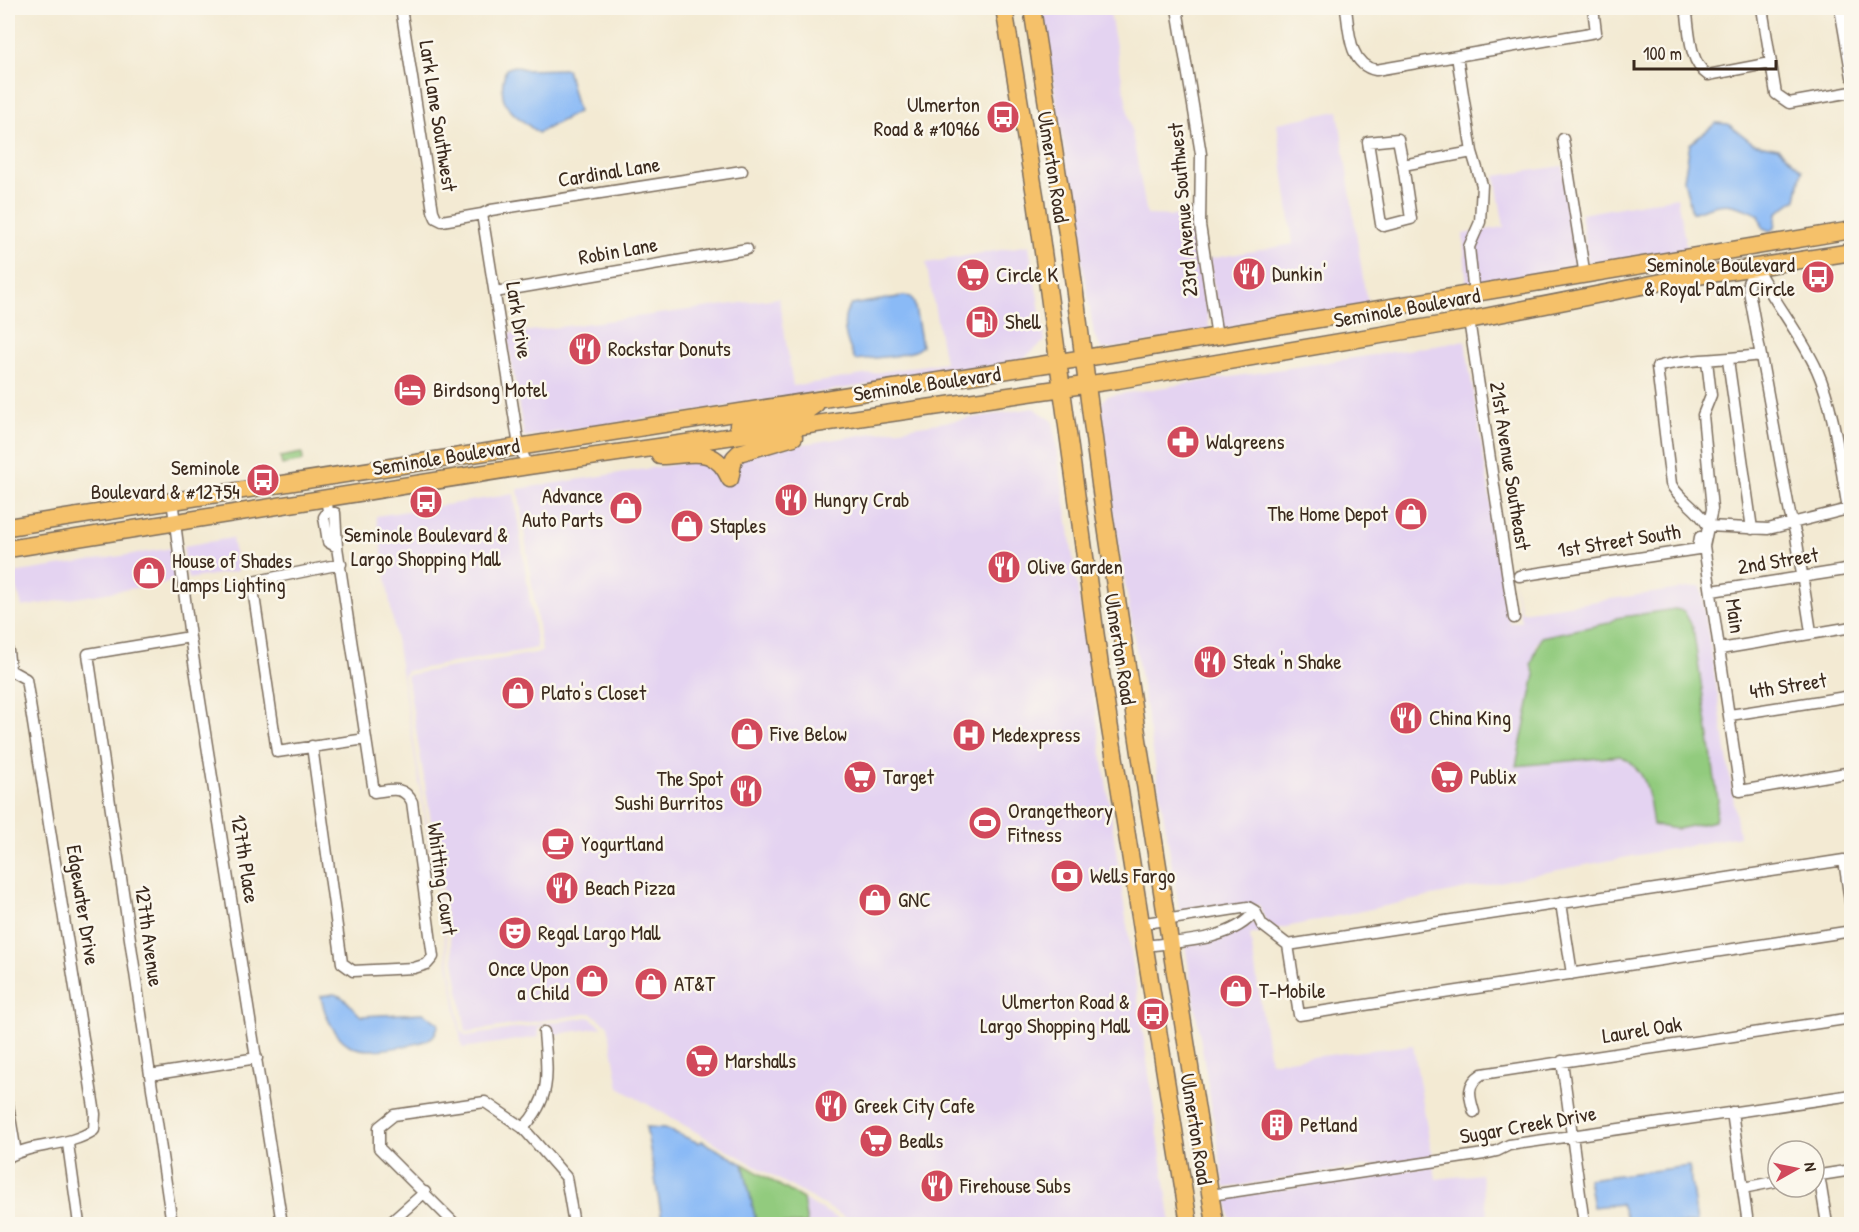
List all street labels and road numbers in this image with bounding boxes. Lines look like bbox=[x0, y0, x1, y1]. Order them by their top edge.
street label: Lark Lane Southwest bbox=[412, 38, 465, 194]
street label: Ulmerton Road bbox=[1030, 109, 1077, 225]
street label: 23rd Avenue Southwest bbox=[1160, 121, 1205, 298]
street label: Cardinal Lane bbox=[556, 149, 662, 194]
street label: Robin Lane bbox=[576, 229, 660, 272]
street label: Lark Drive bbox=[499, 280, 540, 360]
street label: Seminole Boulevard bbox=[1331, 280, 1482, 335]
street label: Seminole Boulevard bbox=[852, 359, 1002, 408]
street label: 21st Avenue Southeast bbox=[1483, 380, 1538, 553]
street label: Seminole Boulevard bbox=[371, 431, 521, 482]
street label: 1st Street South bbox=[1555, 516, 1683, 565]
street label: 2nd Street bbox=[1736, 540, 1821, 581]
street label: Ulmerton Road bbox=[1097, 591, 1144, 707]
street label: Main bbox=[1719, 597, 1752, 635]
street label: 4th Street bbox=[1747, 665, 1829, 706]
street label: 127th Place bbox=[224, 813, 267, 905]
street label: Whitting Court bbox=[420, 821, 465, 938]
street label: Edgewater Drive bbox=[60, 843, 107, 967]
street label: 127th Avenue bbox=[128, 883, 171, 988]
street label: Laurel Oak bbox=[1600, 1009, 1684, 1050]
street label: Ulmerton Road bbox=[1173, 1071, 1220, 1187]
street label: Sugar Creek Drive bbox=[1457, 1098, 1598, 1151]

